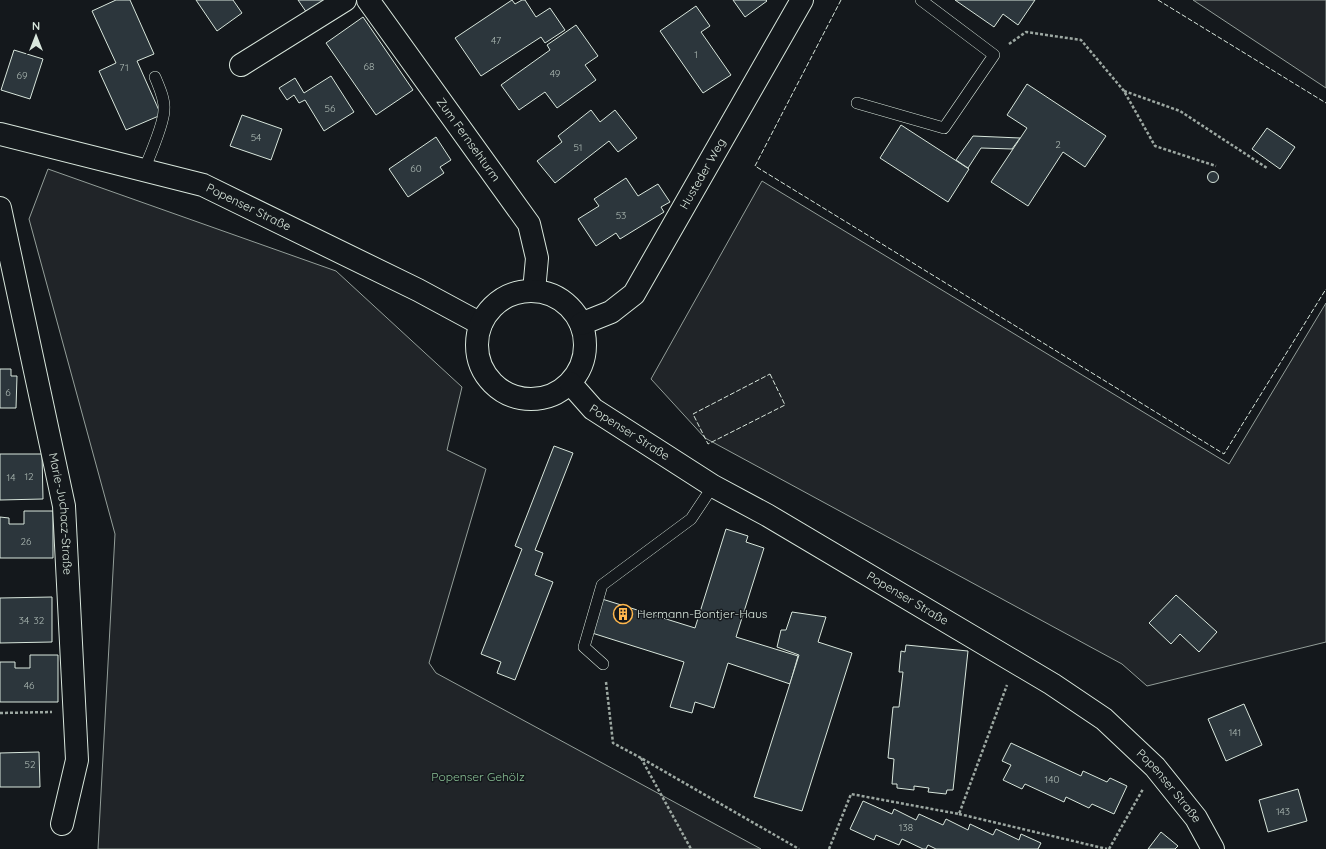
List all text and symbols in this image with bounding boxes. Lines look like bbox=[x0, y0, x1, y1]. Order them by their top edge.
north arrow bbox=[16, 16, 56, 56]
text: N bbox=[32, 19, 40, 33]
house number: 47 bbox=[491, 34, 501, 47]
house number: 1 bbox=[694, 48, 698, 61]
house number: 68 bbox=[364, 60, 374, 73]
house number: 71 bbox=[119, 61, 129, 74]
house number: 49 bbox=[550, 67, 561, 80]
house number: 69 bbox=[17, 69, 28, 82]
street label: Zum Fernsehturm bbox=[434, 95, 504, 184]
house number: 56 bbox=[325, 102, 336, 115]
house number: 54 bbox=[251, 131, 261, 144]
street label: Husteder Weg bbox=[676, 135, 729, 212]
house number: 2 bbox=[1055, 138, 1061, 151]
house number: 51 bbox=[573, 141, 583, 154]
house number: 60 bbox=[410, 162, 422, 175]
street label: Popenser Straße bbox=[204, 180, 294, 234]
house number: 53 bbox=[616, 209, 626, 222]
house number: 6 bbox=[5, 386, 11, 399]
street label: Popenser Straße bbox=[587, 401, 673, 463]
street label: Marie-Juchacz-Straße bbox=[46, 451, 76, 575]
house number: 12 bbox=[24, 470, 34, 483]
house number: 14 bbox=[7, 471, 15, 484]
house number: 26 bbox=[21, 535, 32, 548]
street label: Popenser Straße bbox=[864, 568, 952, 628]
building icon: Hermann-Bontjer-Haus bbox=[612, 603, 634, 625]
place label: Hermann-Bontjer-Haus bbox=[637, 606, 768, 621]
house number: 34 bbox=[19, 614, 29, 627]
house number: 32 bbox=[34, 614, 45, 627]
house number: 46 bbox=[24, 679, 35, 692]
house number: 141 bbox=[1229, 726, 1241, 739]
street label: Popenser Straße bbox=[1134, 746, 1205, 825]
house number: 52 bbox=[25, 758, 36, 771]
park label: Popenser Gehölz bbox=[431, 769, 525, 784]
house number: 140 bbox=[1045, 773, 1059, 786]
house number: 143 bbox=[1276, 805, 1290, 818]
house number: 138 bbox=[899, 821, 913, 834]

